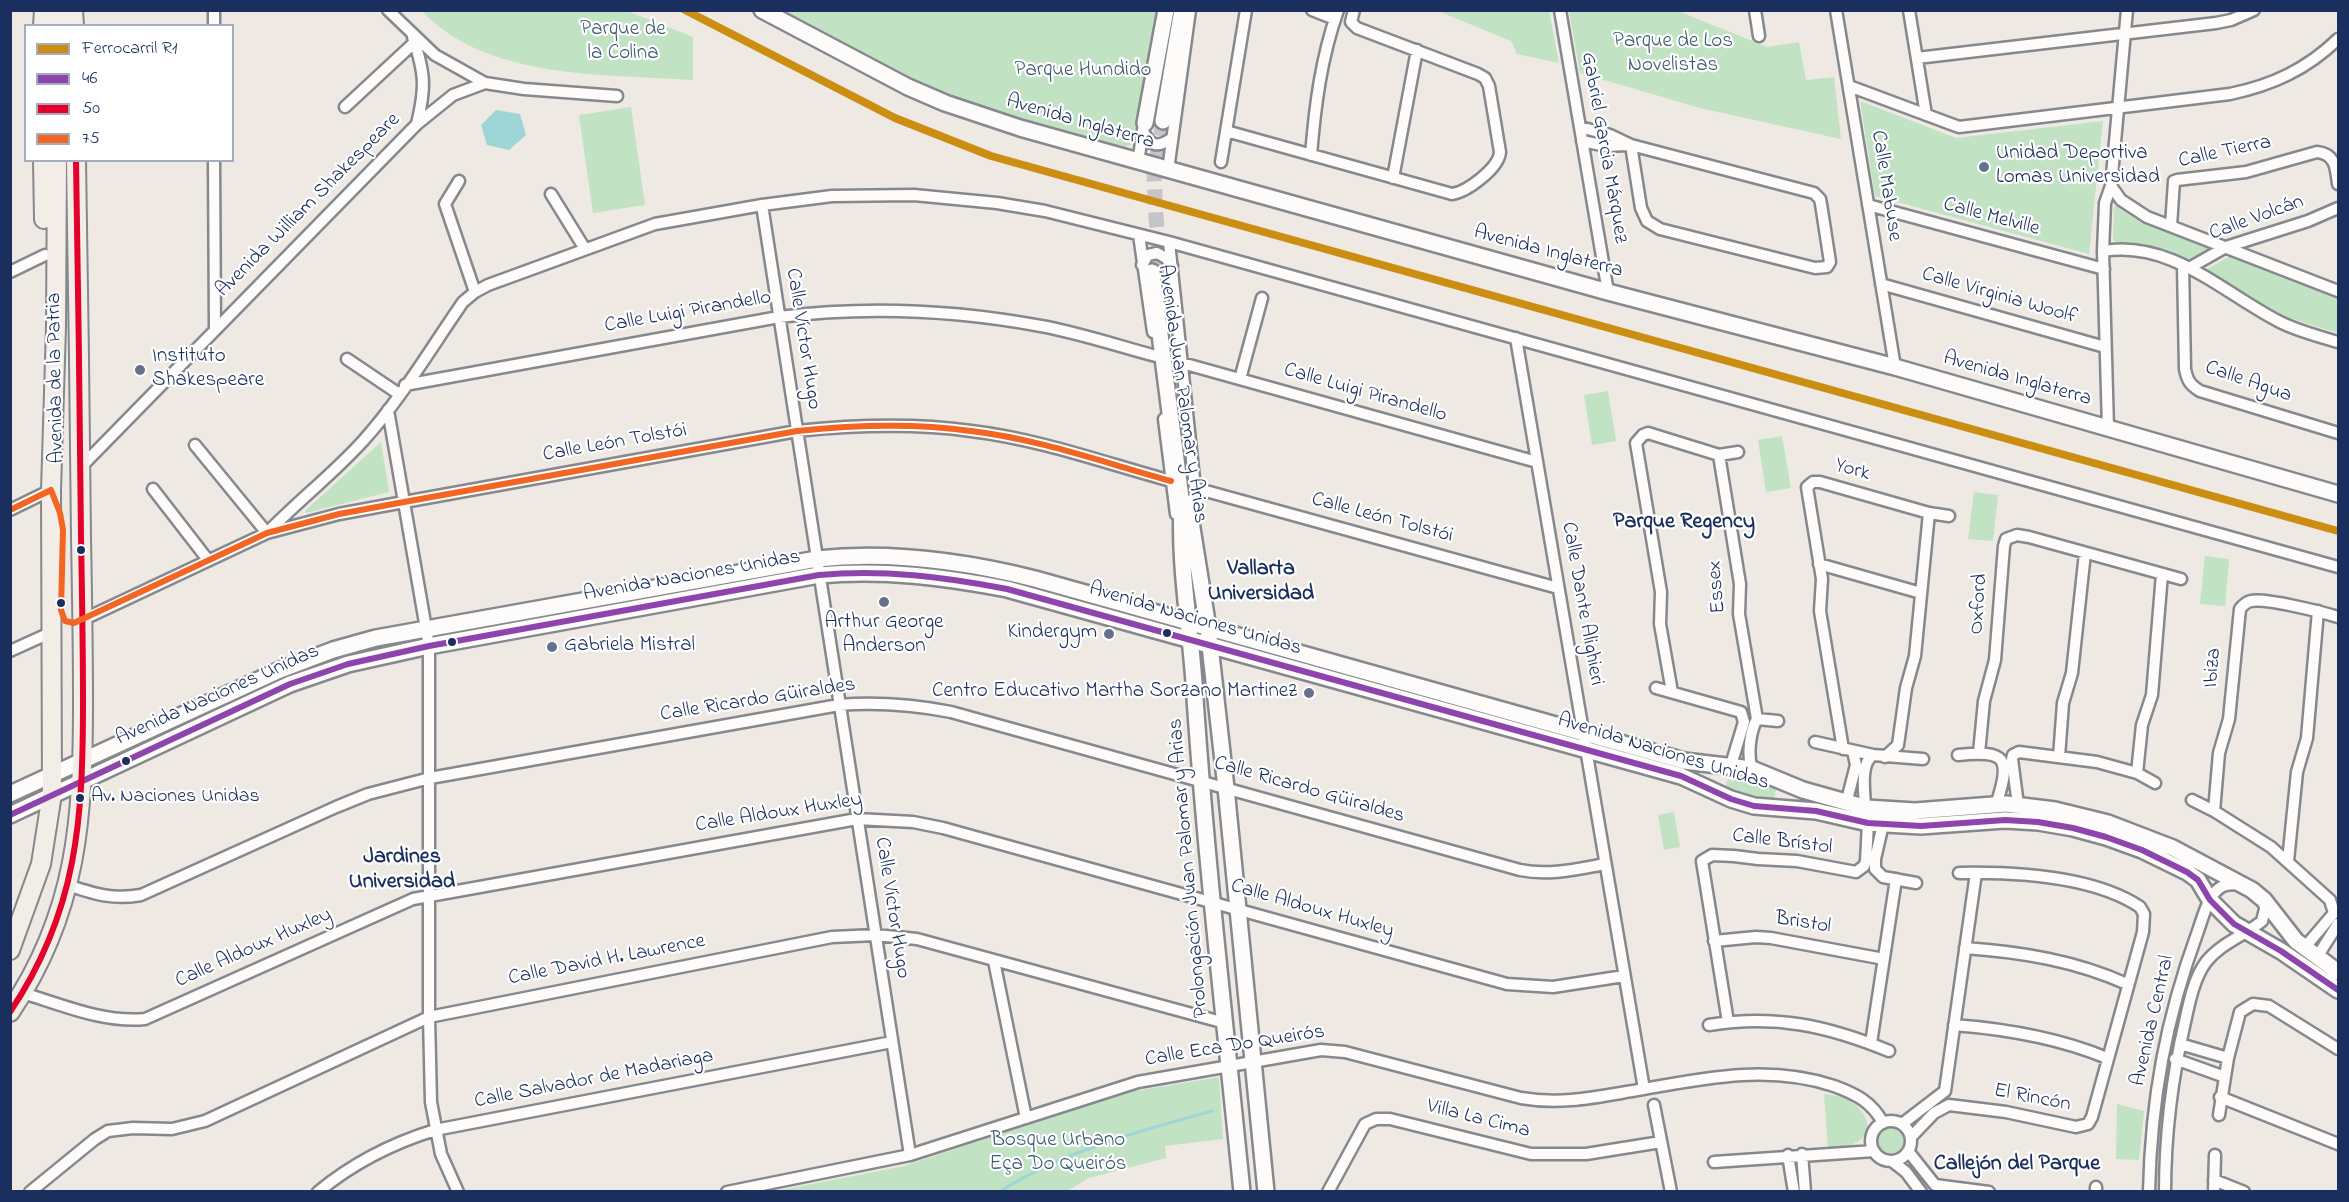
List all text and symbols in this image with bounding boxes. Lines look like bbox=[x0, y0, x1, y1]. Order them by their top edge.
park label: Parque de la Colina bbox=[580, 18, 666, 68]
legend bbox=[24, 24, 234, 162]
park label: Parque de Los Novelistas bbox=[1613, 30, 1733, 80]
text: Ferrocarril R1 bbox=[82, 36, 178, 62]
street label: Gabriel Garcia Márquez bbox=[1574, 51, 1632, 245]
park label: Parque Hundido bbox=[1015, 59, 1151, 85]
text: 46 bbox=[82, 66, 97, 92]
street label: Avenida Inglaterra bbox=[1003, 90, 1157, 156]
text: 50 bbox=[82, 96, 100, 122]
street label: Avenida William Shakespeare bbox=[211, 108, 407, 304]
text: 75 bbox=[82, 126, 100, 152]
street label: Calle Mabuse bbox=[1864, 129, 1906, 243]
street label: Calle Tierra bbox=[2176, 131, 2274, 175]
place label: Unidad Deportiva Lomas Universidad bbox=[1996, 142, 2160, 192]
marker: Unidad Deportiva Lomas Universidad bbox=[1977, 160, 1991, 174]
street label: Calle Volcán bbox=[2206, 190, 2308, 248]
street label: Calle Melville bbox=[1940, 193, 2042, 243]
street label: Avenida Inglaterra bbox=[1471, 221, 1625, 285]
street label: Avenida Juan Palomar y Arias bbox=[1150, 263, 1212, 525]
street label: Calle Virginia Woolf bbox=[1918, 263, 2080, 331]
street label: Calle Víctor Hugo bbox=[778, 266, 826, 412]
street label: Calle Luigi Pirandello bbox=[603, 286, 773, 340]
street label: Avenida de la Patria bbox=[43, 292, 71, 464]
place label: Instituto Shakespeare bbox=[152, 345, 264, 395]
street label: Avenida Inglaterra bbox=[1940, 347, 2094, 413]
street label: Calle Agua bbox=[2201, 356, 2295, 410]
street label: Calle Luigi Pirandello bbox=[1280, 359, 1450, 429]
marker: Instituto Shakespeare bbox=[133, 363, 147, 377]
street label: Calle León Tolstói bbox=[541, 419, 689, 469]
street label: York bbox=[1831, 454, 1873, 488]
street label: Calle León Tolstói bbox=[1308, 488, 1456, 550]
district label: Parque Regency bbox=[1613, 510, 1755, 536]
street label: Calle Dante Alighieri bbox=[1554, 520, 1608, 688]
unlabelled marker bbox=[75, 544, 87, 556]
street label: Avenida Naciones Unidas bbox=[581, 545, 803, 609]
district label: Vallarta Universidad bbox=[1208, 557, 1314, 608]
street label: Essex bbox=[1703, 560, 1733, 614]
street label: Oxford bbox=[1965, 573, 1995, 635]
street label: Avenida Naciones Unidas bbox=[1086, 578, 1304, 662]
marker: Arthur George Anderson bbox=[877, 595, 891, 609]
unlabelled marker bbox=[55, 597, 67, 609]
place label: Arthur George Anderson bbox=[824, 611, 944, 661]
place label: Kindergym bbox=[1008, 621, 1097, 647]
marker: Kindergym bbox=[1102, 627, 1116, 641]
unlabelled marker bbox=[1161, 627, 1173, 639]
place label: Gabriela Mistral bbox=[564, 634, 695, 660]
unlabelled marker bbox=[446, 636, 458, 648]
street label: Avenida Naciones Unidas bbox=[112, 640, 324, 752]
marker: Gabriela Mistral bbox=[545, 640, 559, 654]
street label: Ibiza bbox=[2200, 647, 2228, 689]
street label: Calle Ricardo Güiraldes bbox=[659, 673, 857, 729]
place label: Centro Educativo Martha Sorzano Martinez bbox=[932, 680, 1297, 706]
marker: Centro Educativo Martha Sorzano Martinez bbox=[1302, 686, 1316, 700]
street label: Avenida Naciones Unidas bbox=[1554, 709, 1772, 797]
street label: Prolongación Juan Palomar y Arias bbox=[1164, 717, 1216, 1019]
street label: Calle Ricardo Güiraldes bbox=[1211, 752, 1407, 830]
unlabelled marker bbox=[120, 755, 132, 767]
place label: Av. Naciones Unidas bbox=[91, 786, 260, 810]
street label: Calle Aldoux Huxley bbox=[694, 788, 864, 840]
marker: Av. Naciones Unidas bbox=[74, 792, 86, 804]
street label: Calle Brístol bbox=[1731, 824, 1833, 862]
street label: Calle Víctor Hugo bbox=[867, 835, 915, 981]
district label: Jardines Universidad bbox=[349, 845, 455, 896]
street label: Calle Aldoux Huxley bbox=[1228, 875, 1396, 945]
street label: Calle Aldoux Huxley bbox=[172, 903, 336, 995]
street label: Bristol bbox=[1773, 907, 1833, 941]
street label: Calle David H. Lawrence bbox=[506, 930, 708, 992]
street label: Avenida Central bbox=[2127, 953, 2181, 1089]
street label: Calle Eca Do Queirós bbox=[1143, 1020, 1327, 1074]
street label: Calle Salvador de Madariaga bbox=[472, 1044, 716, 1116]
street label: El Rincón bbox=[1991, 1079, 2073, 1119]
street label: Villa La Cima bbox=[1424, 1095, 1532, 1145]
park label: Bosque Urbano Eça Do Queirós bbox=[990, 1129, 1126, 1179]
district label: Callejón del Parque bbox=[1934, 1152, 2100, 1178]

